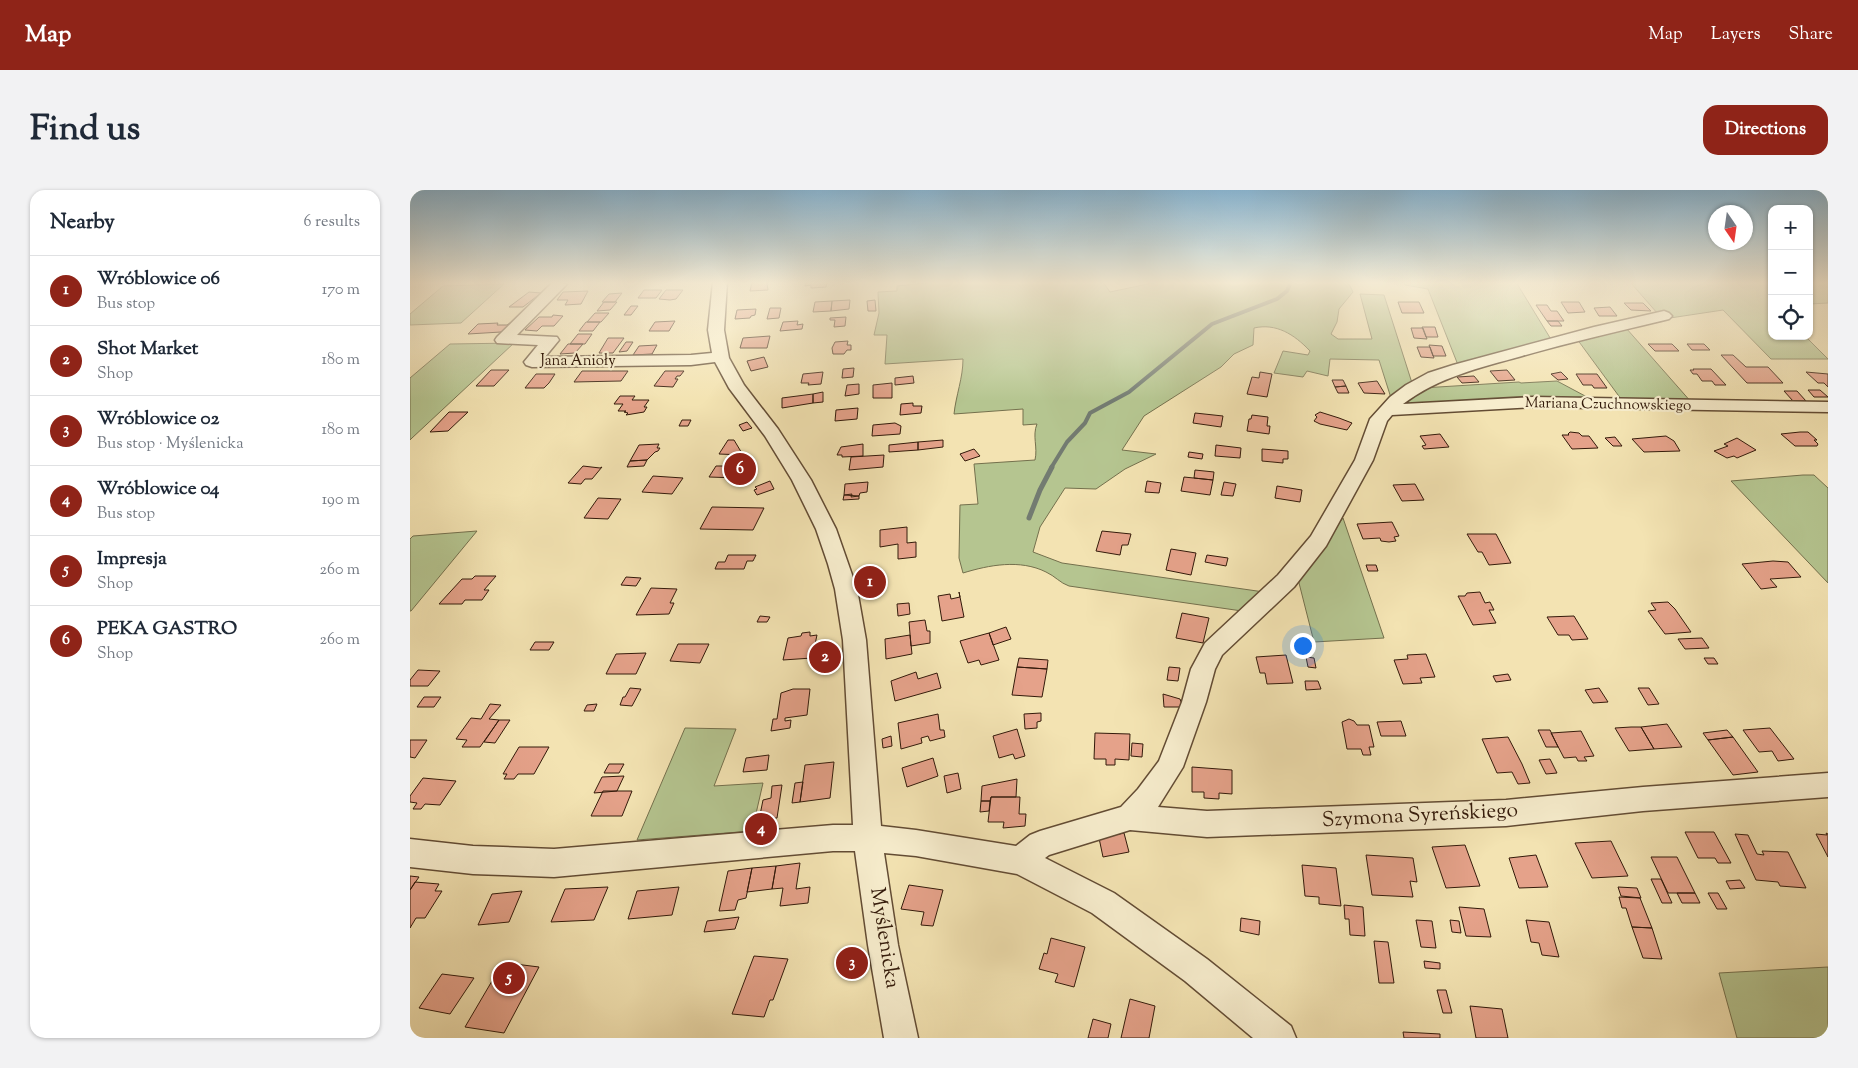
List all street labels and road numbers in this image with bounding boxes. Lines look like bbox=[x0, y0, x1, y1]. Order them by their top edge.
street label: Jana Anioły bbox=[539, 351, 616, 372]
street label: Mariana Czuchnowskiego bbox=[1525, 393, 1691, 417]
street label: Szymona Syreńskiego bbox=[1321, 796, 1519, 836]
street label: Myślenicka bbox=[861, 885, 907, 991]

